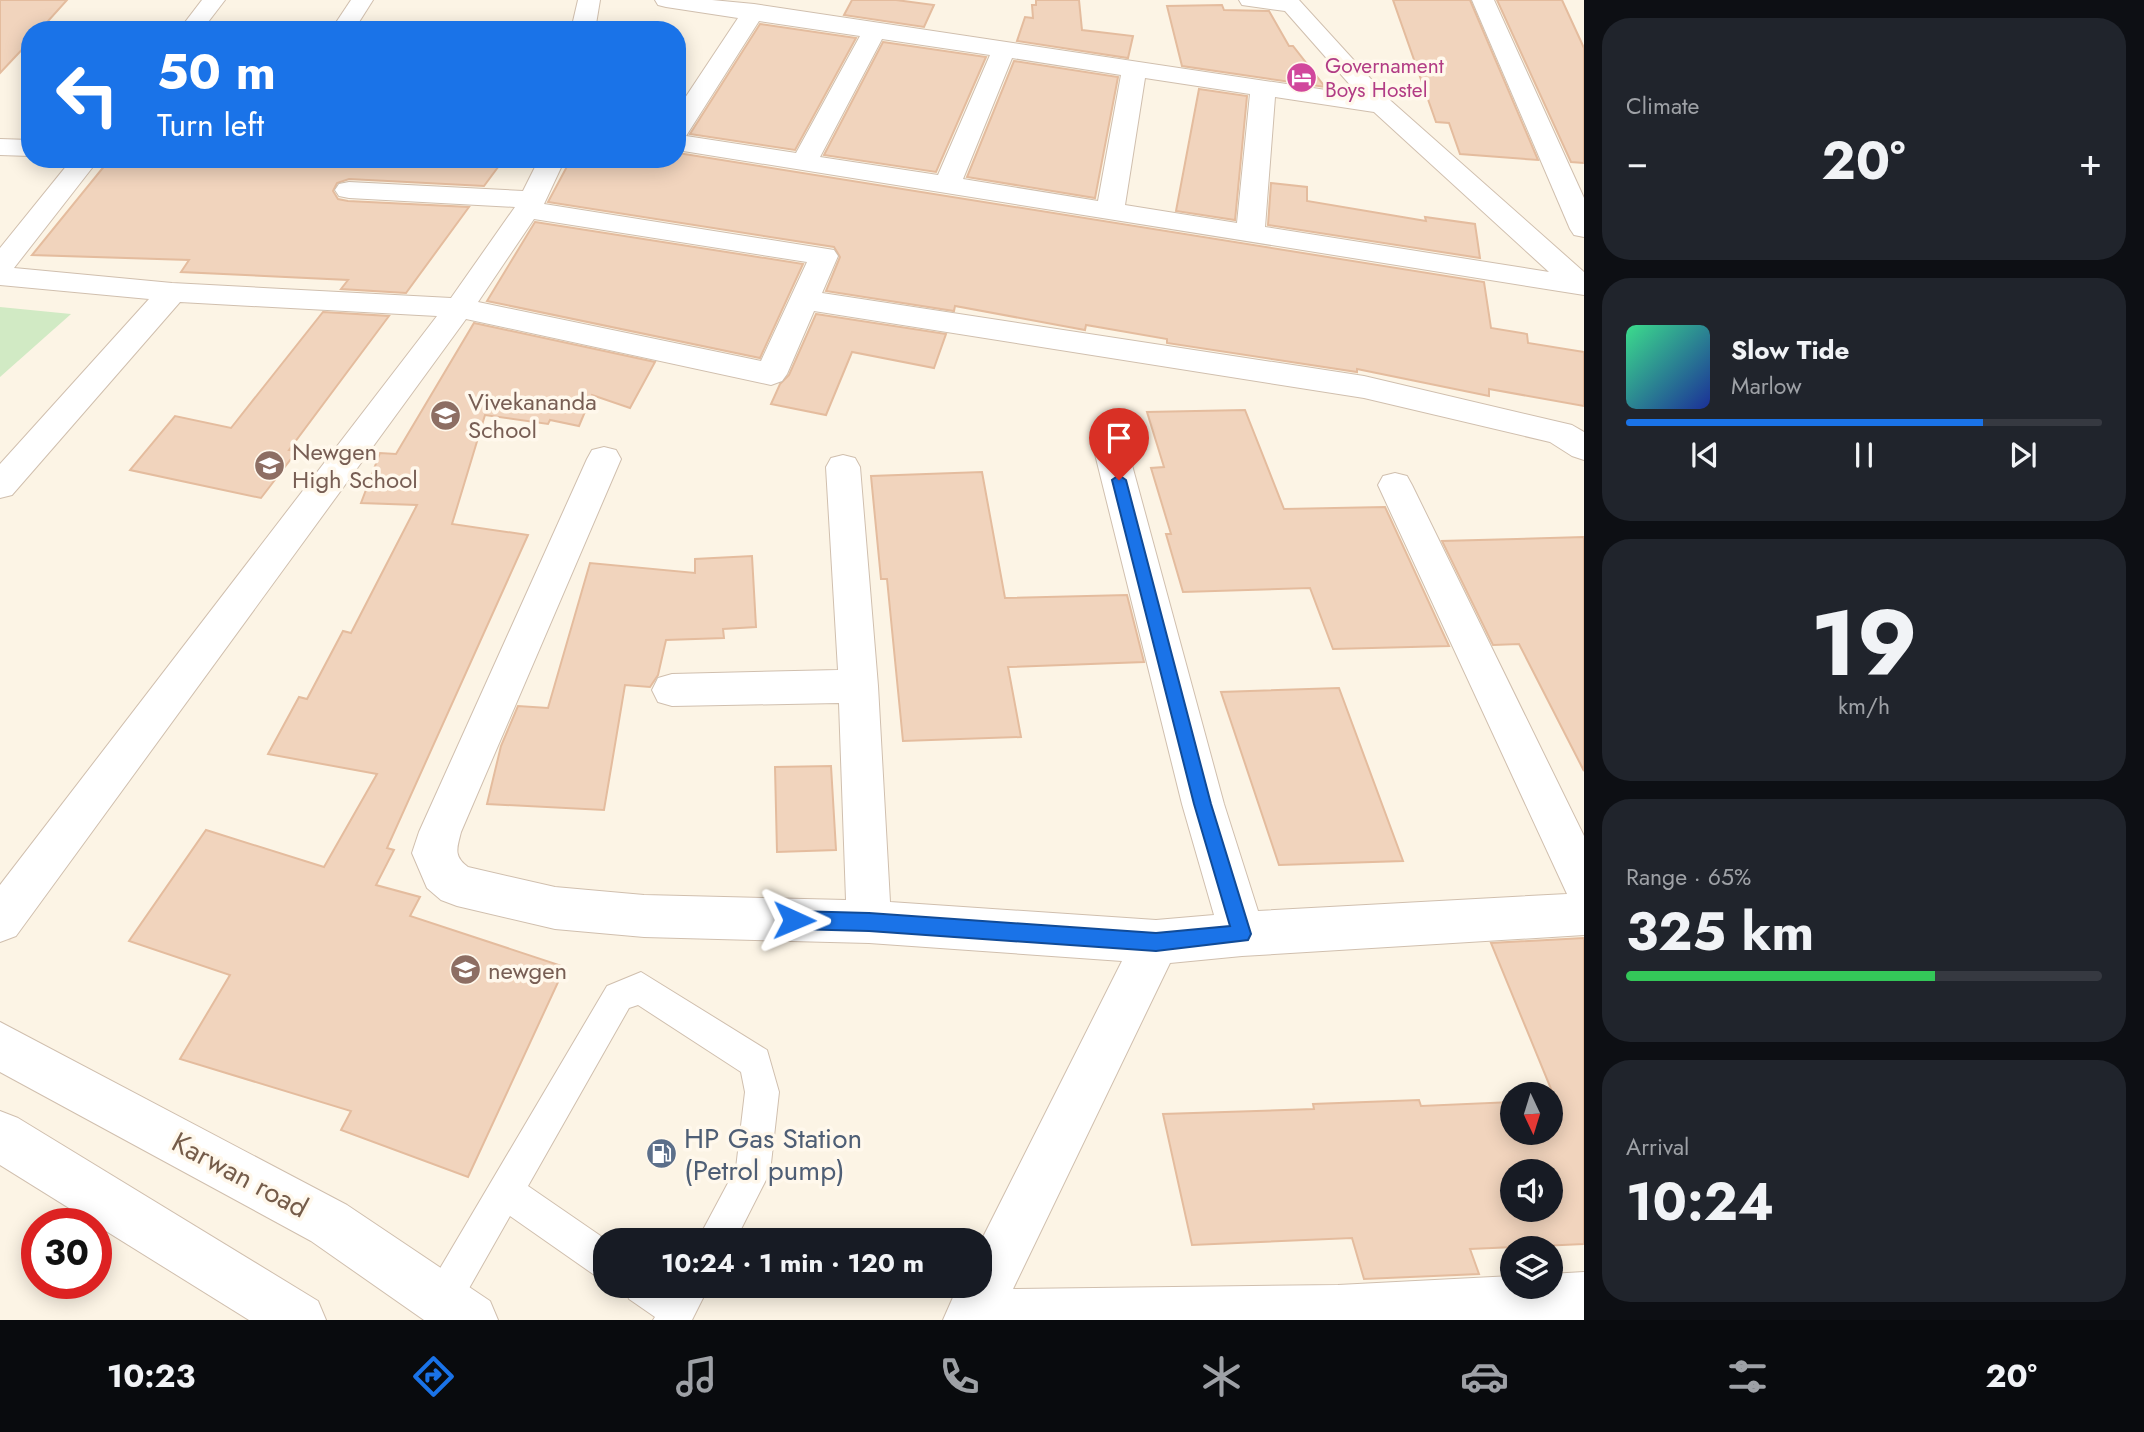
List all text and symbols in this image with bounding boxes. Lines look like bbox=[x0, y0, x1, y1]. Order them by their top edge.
text: 50 m bbox=[157, 37, 276, 107]
icon: left bbox=[42, 49, 133, 140]
place label: Governament Boys Hostel bbox=[1325, 51, 1444, 105]
hotel icon: Governament Boys Hostel bbox=[1285, 61, 1319, 95]
text: Climate bbox=[1626, 89, 1699, 123]
text: Turn left bbox=[157, 102, 264, 148]
text: 20° bbox=[1822, 123, 1906, 199]
text: − bbox=[1626, 134, 1648, 189]
text: + bbox=[2079, 134, 2102, 189]
text: Slow Tide bbox=[1731, 331, 1850, 369]
text: Marlow bbox=[1731, 369, 1802, 403]
place label: Vivekananda School bbox=[468, 384, 597, 447]
school or university icon: Vivekananda School bbox=[428, 398, 462, 432]
pin bbox=[1089, 408, 1149, 480]
icon: arrive bbox=[1100, 419, 1138, 457]
place label: Newgen High School bbox=[292, 434, 418, 497]
icon: previous bbox=[1686, 436, 1724, 474]
icon: pause bbox=[1845, 436, 1883, 474]
icon: next bbox=[2004, 436, 2042, 474]
school or university icon: Newgen High School bbox=[252, 448, 286, 482]
text: 19 bbox=[1810, 578, 1918, 709]
text: km/h bbox=[1838, 689, 1890, 723]
text: Range · 65% bbox=[1626, 860, 1751, 894]
position arrow bbox=[757, 883, 831, 957]
text: 325 km bbox=[1626, 894, 1814, 970]
school or university icon: newgen bbox=[448, 953, 482, 987]
place label: newgen bbox=[488, 953, 567, 988]
north arrow bbox=[1500, 1082, 1563, 1144]
map controls bbox=[1500, 1082, 1563, 1299]
place label: HP Gas Station (Petrol pump) bbox=[684, 1118, 862, 1191]
street label: Karwan road bbox=[164, 1122, 316, 1228]
text: Arrival bbox=[1626, 1130, 1689, 1164]
fuel station icon: HP Gas Station (Petrol pump) bbox=[644, 1137, 678, 1171]
button: sound bbox=[1500, 1159, 1563, 1222]
text: 10:24 bbox=[1626, 1164, 1774, 1240]
speed limit sign: 30 bbox=[21, 1208, 112, 1299]
button: layers bbox=[1500, 1236, 1563, 1299]
text: 10:24 · 1 min · 120 m bbox=[661, 1244, 924, 1282]
icon: directions bbox=[409, 1352, 458, 1401]
icon: music bbox=[672, 1352, 721, 1401]
icon: phone bbox=[935, 1352, 984, 1401]
icon: climate bbox=[1197, 1352, 1246, 1401]
icon: car bbox=[1460, 1352, 1509, 1401]
icon: filters bbox=[1723, 1352, 1772, 1401]
text: 10:23 bbox=[107, 1353, 195, 1399]
text: 20° bbox=[1985, 1353, 2037, 1399]

